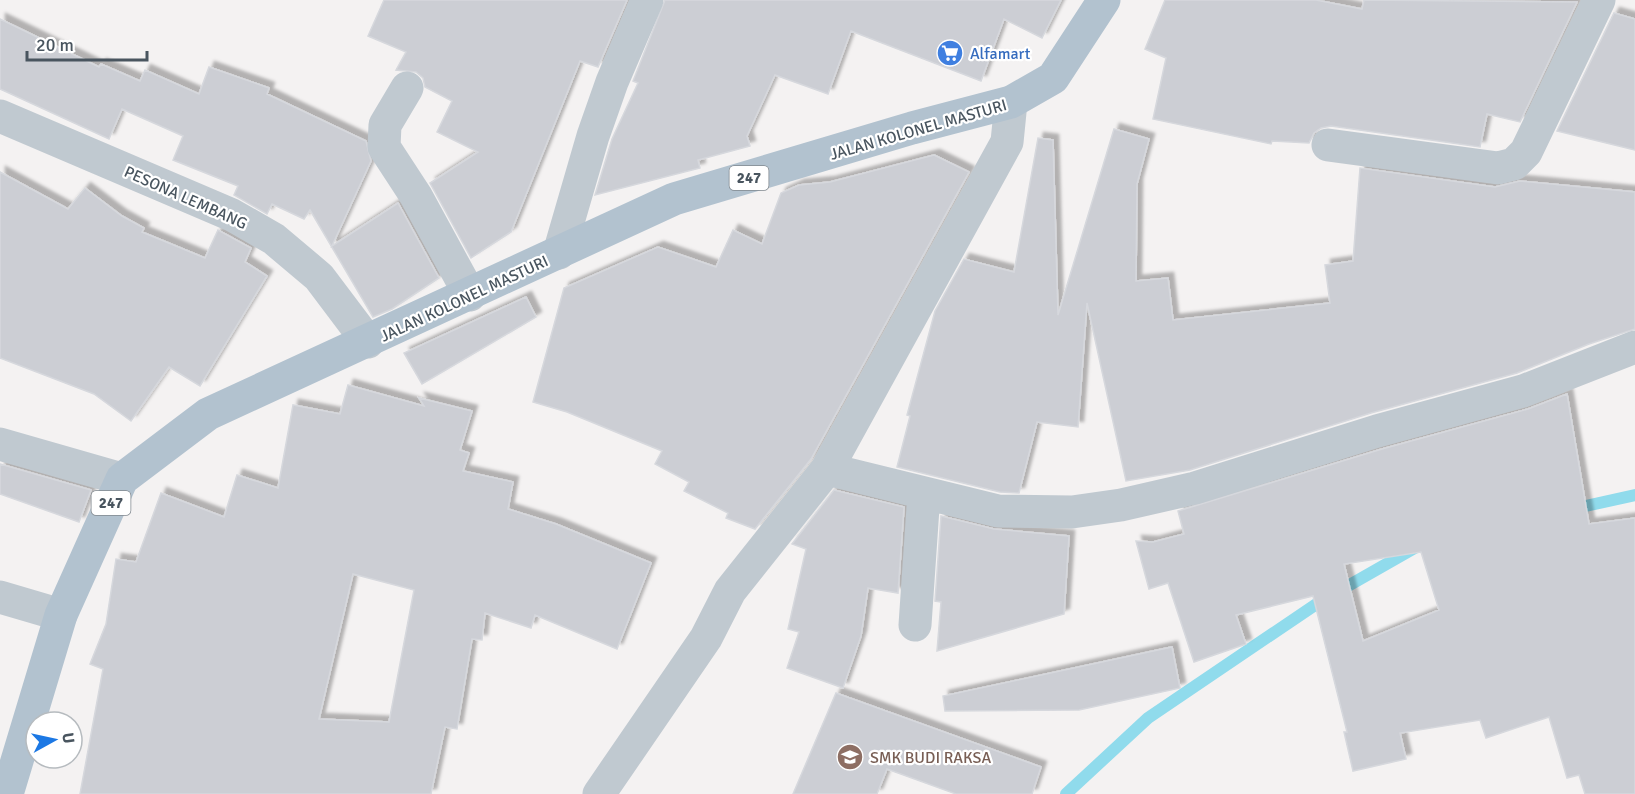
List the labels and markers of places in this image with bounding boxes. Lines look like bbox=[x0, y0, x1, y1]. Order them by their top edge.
supermarket icon: Alfamart bbox=[935, 38, 965, 68]
place label: Alfamart bbox=[970, 44, 1031, 64]
school or university icon: SMK BUDI RAKSA bbox=[835, 742, 865, 772]
place label: SMK BUDI RAKSA bbox=[870, 748, 991, 768]

